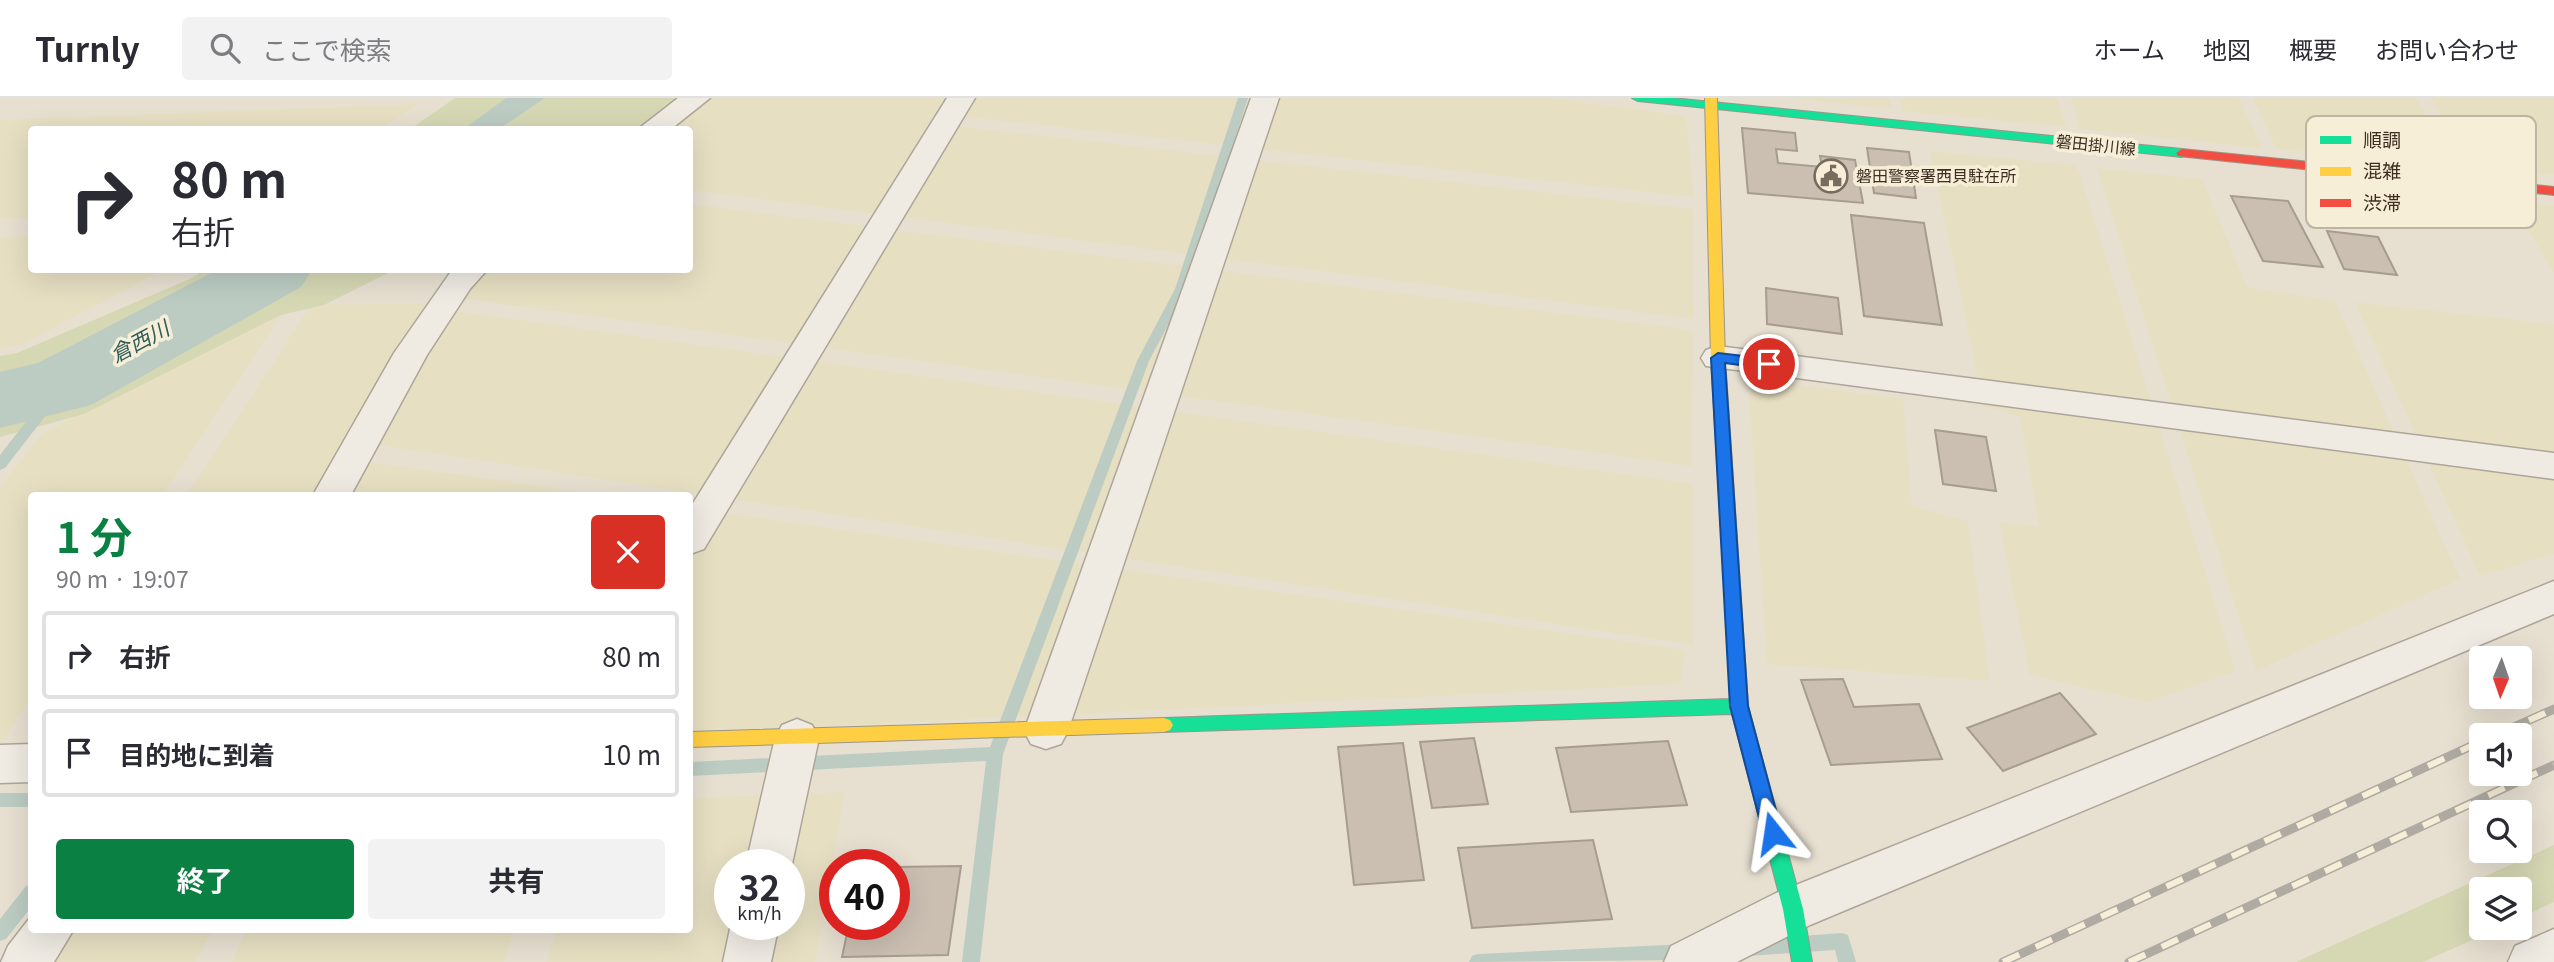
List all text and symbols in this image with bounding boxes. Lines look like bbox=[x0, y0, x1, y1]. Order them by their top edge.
search box bbox=[182, 17, 672, 80]
text: Turnly bbox=[35, 24, 140, 72]
icon: search bbox=[206, 29, 244, 67]
text: ここで検索 bbox=[262, 30, 392, 67]
text: ホーム bbox=[2094, 31, 2165, 66]
text: 地図 bbox=[2203, 31, 2251, 66]
text: 概要 bbox=[2289, 31, 2337, 66]
text: お問い合わせ bbox=[2375, 31, 2519, 66]
legend bbox=[2306, 116, 2536, 228]
text: 順調 bbox=[2363, 125, 2401, 152]
street label: 磐田掛川線 bbox=[2055, 128, 2137, 160]
text: 80 m bbox=[171, 141, 287, 212]
icon: right bbox=[56, 154, 147, 245]
text: 混雑 bbox=[2363, 156, 2401, 183]
public building icon: 磐田警察署西貝駐在所 bbox=[1812, 157, 1850, 195]
place label: 磐田警察署西貝駐在所 bbox=[1856, 163, 2016, 187]
text: 渋滞 bbox=[2363, 188, 2401, 215]
text: 右折 bbox=[171, 207, 235, 253]
water label: 倉西川 bbox=[104, 311, 176, 368]
pin bbox=[1739, 334, 1799, 394]
icon: arrive bbox=[1750, 345, 1788, 383]
text: 1 分 bbox=[56, 504, 132, 565]
button: close bbox=[591, 515, 665, 589]
text: 90 m · 19:07 bbox=[56, 561, 189, 595]
icon: right bbox=[60, 636, 98, 674]
text: 右折 bbox=[119, 637, 171, 674]
text: 80 m bbox=[602, 637, 661, 674]
north arrow bbox=[2469, 646, 2532, 709]
map controls bbox=[2469, 646, 2532, 940]
button: sound bbox=[2469, 723, 2532, 786]
icon: arrive bbox=[60, 734, 98, 772]
text: 目的地に到着 bbox=[119, 735, 275, 772]
text: 10 m bbox=[602, 735, 661, 772]
position arrow bbox=[1736, 796, 1810, 870]
button: search bbox=[2469, 800, 2532, 863]
button: 終了 bbox=[56, 839, 354, 919]
button: 共有 bbox=[368, 839, 665, 919]
speed limit sign: 40 bbox=[819, 849, 910, 940]
text: 32 bbox=[739, 860, 780, 911]
button: layers bbox=[2469, 877, 2532, 940]
text: km/h bbox=[737, 899, 782, 925]

